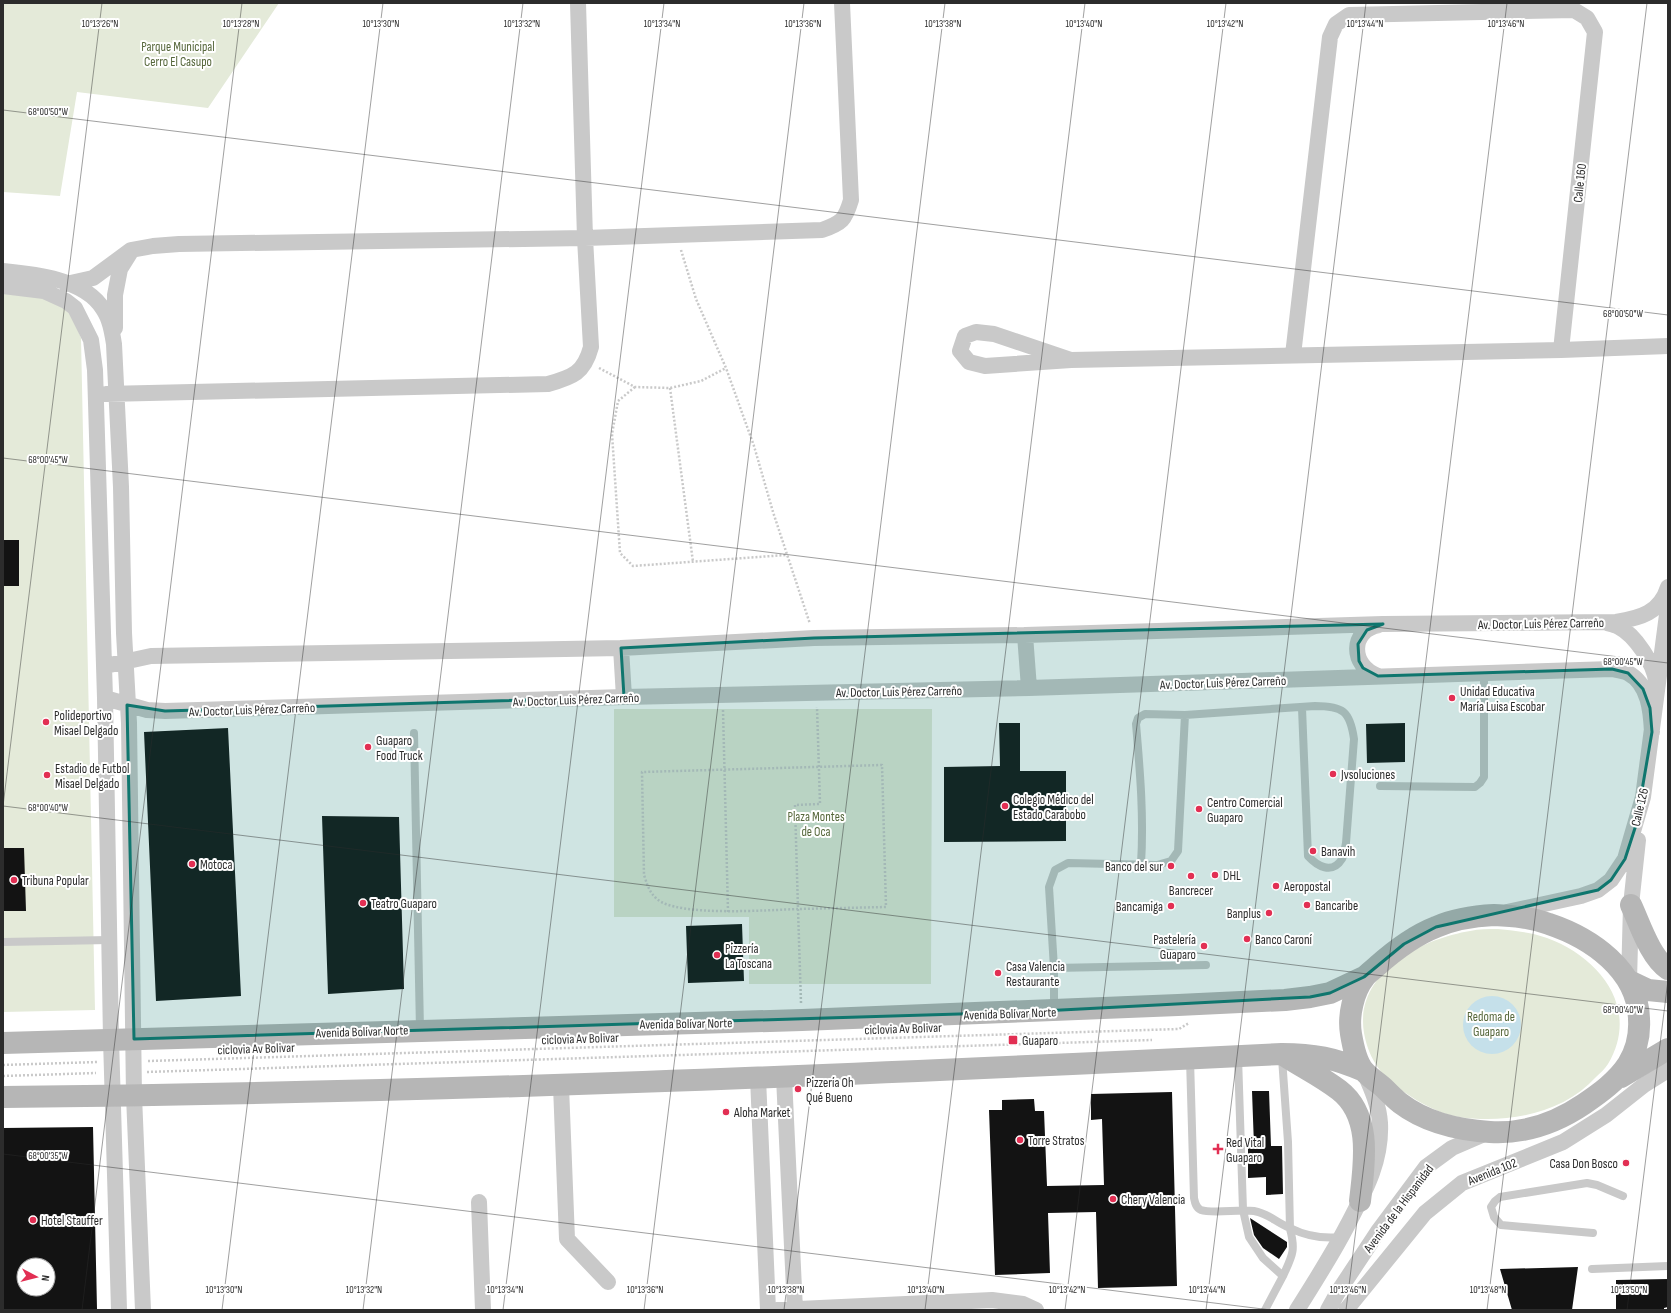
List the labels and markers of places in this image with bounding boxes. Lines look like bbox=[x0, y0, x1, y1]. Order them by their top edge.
place label: Unidad Educativa María Luisa Escobar bbox=[1460, 684, 1545, 715]
marker: Unidad Educativa María Luisa Escobar bbox=[1447, 693, 1457, 703]
place label: Polideportivo Misael Delgado bbox=[54, 708, 118, 739]
marker: Polideportivo Misael Delgado bbox=[41, 717, 51, 727]
place label: Guaparo Food Truck bbox=[376, 733, 423, 764]
marker: Guaparo Food Truck bbox=[363, 742, 373, 752]
place label: Estadio de Futbol Misael Delgado bbox=[55, 761, 129, 792]
place label: Jvsoluciones bbox=[1340, 767, 1395, 783]
marker: Jvsoluciones bbox=[1328, 769, 1338, 779]
marker: Estadio de Futbol Misael Delgado bbox=[42, 770, 52, 780]
place label: Colegio Médico del Estado Carabobo bbox=[1013, 792, 1094, 823]
place label: Centro Comercial Guaparo bbox=[1207, 795, 1283, 826]
marker: Colegio Médico del Estado Carabobo bbox=[1000, 801, 1010, 811]
marker: Centro Comercial Guaparo bbox=[1194, 804, 1204, 814]
place label: Banavih bbox=[1321, 844, 1355, 860]
marker: Banavih bbox=[1308, 846, 1318, 856]
place label: Motoca bbox=[200, 857, 232, 873]
marker: Motoca bbox=[187, 859, 197, 869]
place label: Banco del sur bbox=[1105, 859, 1163, 875]
marker: Banco del sur bbox=[1166, 861, 1176, 871]
place label: DHL bbox=[1223, 868, 1241, 884]
marker: DHL bbox=[1210, 870, 1220, 880]
marker: Bancrecer bbox=[1186, 871, 1196, 881]
place label: Tribuna Popular bbox=[22, 873, 89, 889]
marker: Tribuna Popular bbox=[9, 875, 19, 885]
place label: Aeropostal bbox=[1283, 879, 1331, 895]
marker: Aeropostal bbox=[1271, 881, 1281, 891]
place label: Bancrecer bbox=[1169, 883, 1213, 899]
place label: Teatro Guaparo bbox=[371, 896, 437, 912]
marker: Teatro Guaparo bbox=[358, 898, 368, 908]
place label: Bancaribe bbox=[1315, 898, 1358, 914]
place label: Bancamiga bbox=[1116, 899, 1163, 915]
marker: Bancaribe bbox=[1302, 900, 1312, 910]
marker: Bancamiga bbox=[1166, 901, 1176, 911]
place label: Banplus bbox=[1227, 906, 1261, 922]
marker: Banplus bbox=[1264, 908, 1274, 918]
place label: Pastelería Guaparo bbox=[1153, 932, 1196, 963]
place label: Banco Caroní bbox=[1255, 932, 1313, 948]
marker: Banco Caroní bbox=[1242, 934, 1252, 944]
place label: Pizzería La Toscana bbox=[725, 941, 772, 972]
marker: Pastelería Guaparo bbox=[1199, 941, 1209, 951]
marker: Pizzería La Toscana bbox=[712, 950, 722, 960]
place label: Casa Valencia Restaurante bbox=[1006, 959, 1065, 990]
marker: Casa Valencia Restaurante bbox=[993, 968, 1003, 978]
place label: Guaparo bbox=[1022, 1033, 1058, 1049]
marker: Guaparo bbox=[1007, 1034, 1019, 1046]
place label: Pizzería Oh Qué Bueno bbox=[806, 1075, 853, 1106]
marker: Pizzería Oh Qué Bueno bbox=[793, 1084, 803, 1094]
place label: Aloha Market bbox=[733, 1105, 791, 1121]
marker: Aloha Market bbox=[721, 1107, 731, 1117]
place label: Torre Stratos bbox=[1028, 1133, 1085, 1149]
marker: Torre Stratos bbox=[1015, 1135, 1025, 1145]
place label: Red Vital Guaparo bbox=[1226, 1135, 1264, 1166]
marker: Red Vital Guaparo bbox=[1213, 1144, 1223, 1154]
place label: Casa Don Bosco bbox=[1549, 1156, 1618, 1172]
marker: Casa Don Bosco bbox=[1621, 1158, 1631, 1168]
place label: Chery Valencia bbox=[1121, 1192, 1185, 1208]
marker: Chery Valencia bbox=[1108, 1194, 1118, 1204]
place label: Hotel Stauffer bbox=[41, 1213, 103, 1229]
marker: Hotel Stauffer bbox=[28, 1215, 38, 1225]

